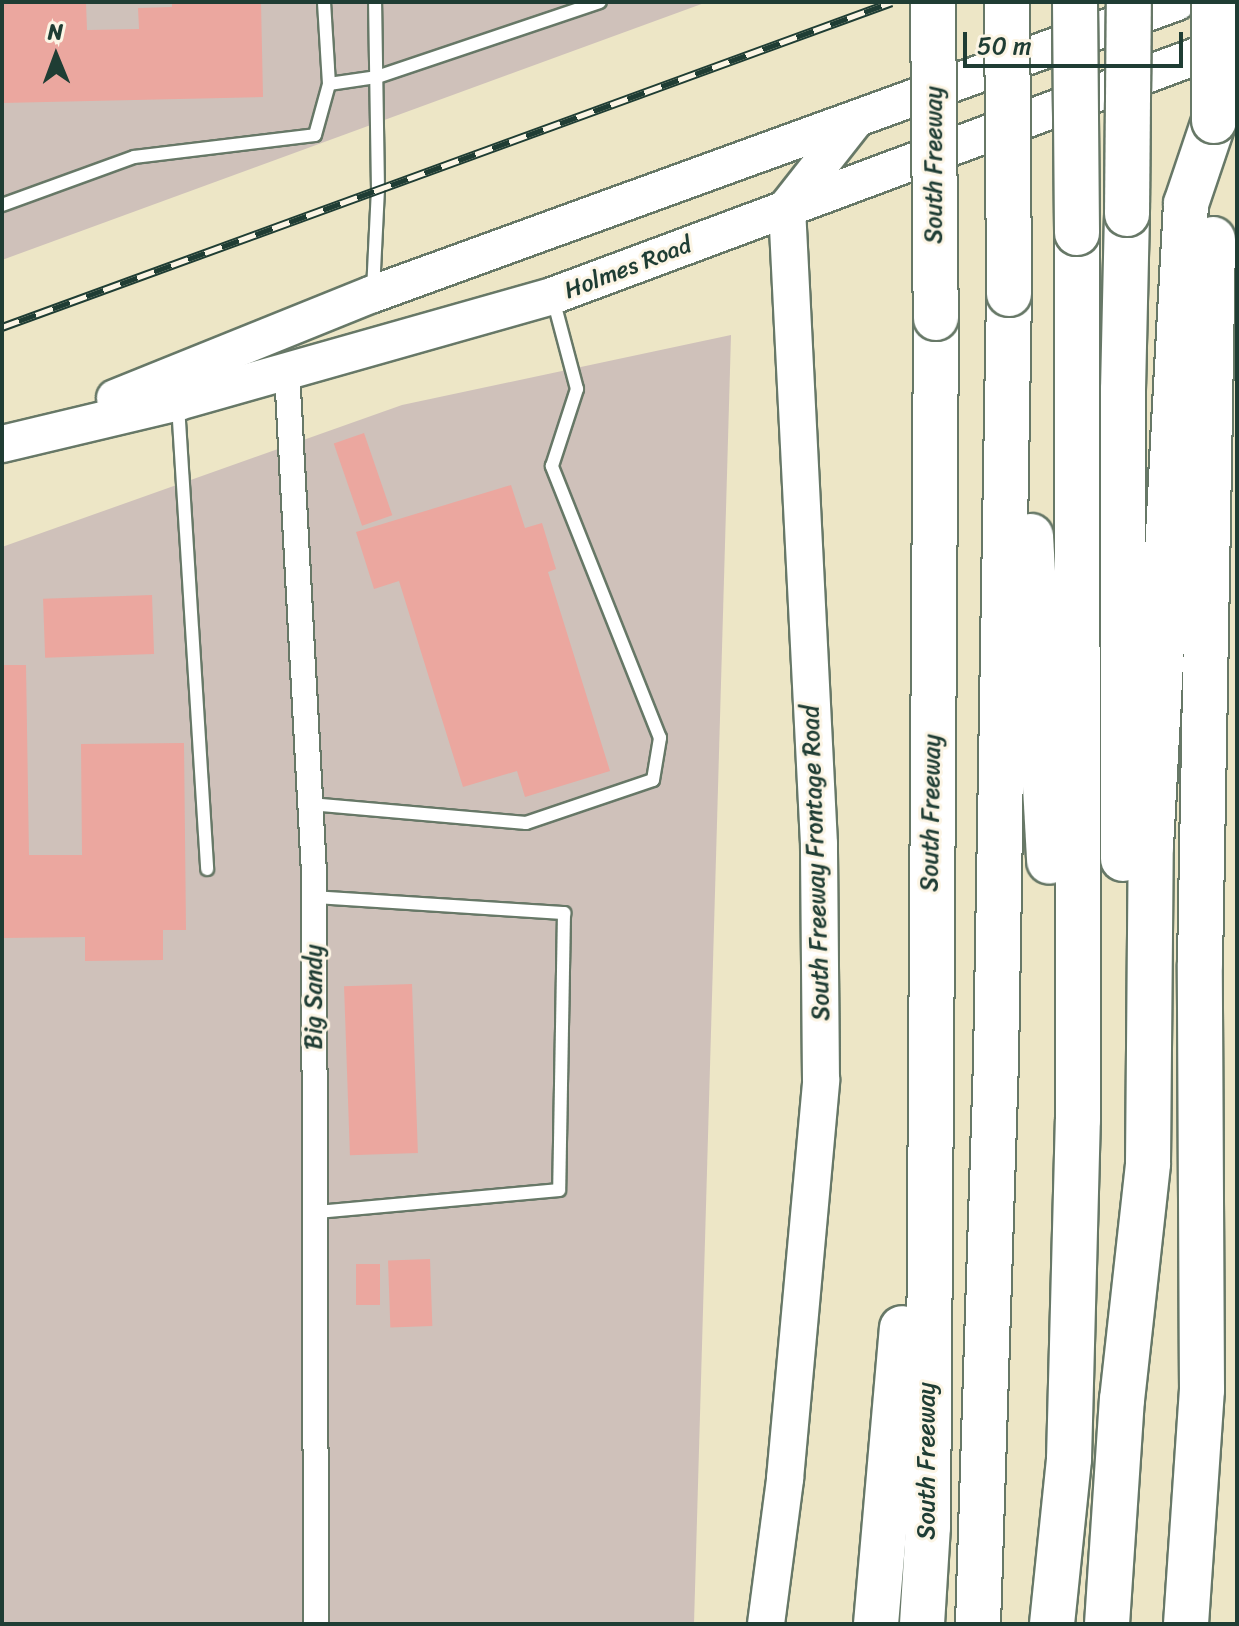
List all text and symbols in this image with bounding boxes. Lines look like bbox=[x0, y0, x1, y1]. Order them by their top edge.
text: N bbox=[48, 12, 64, 51]
north arrow bbox=[16, 16, 96, 96]
scale bar bbox=[967, 16, 1187, 66]
text: 50 m bbox=[977, 25, 1032, 67]
street label: South Freeway bbox=[920, 86, 948, 244]
street label: Holmes Road bbox=[560, 230, 696, 306]
street label: South Freeway Frontage Road bbox=[796, 705, 836, 1021]
street label: South Freeway bbox=[915, 734, 947, 892]
street label: Big Sandy bbox=[300, 944, 328, 1050]
street label: South Freeway bbox=[913, 1382, 941, 1540]

